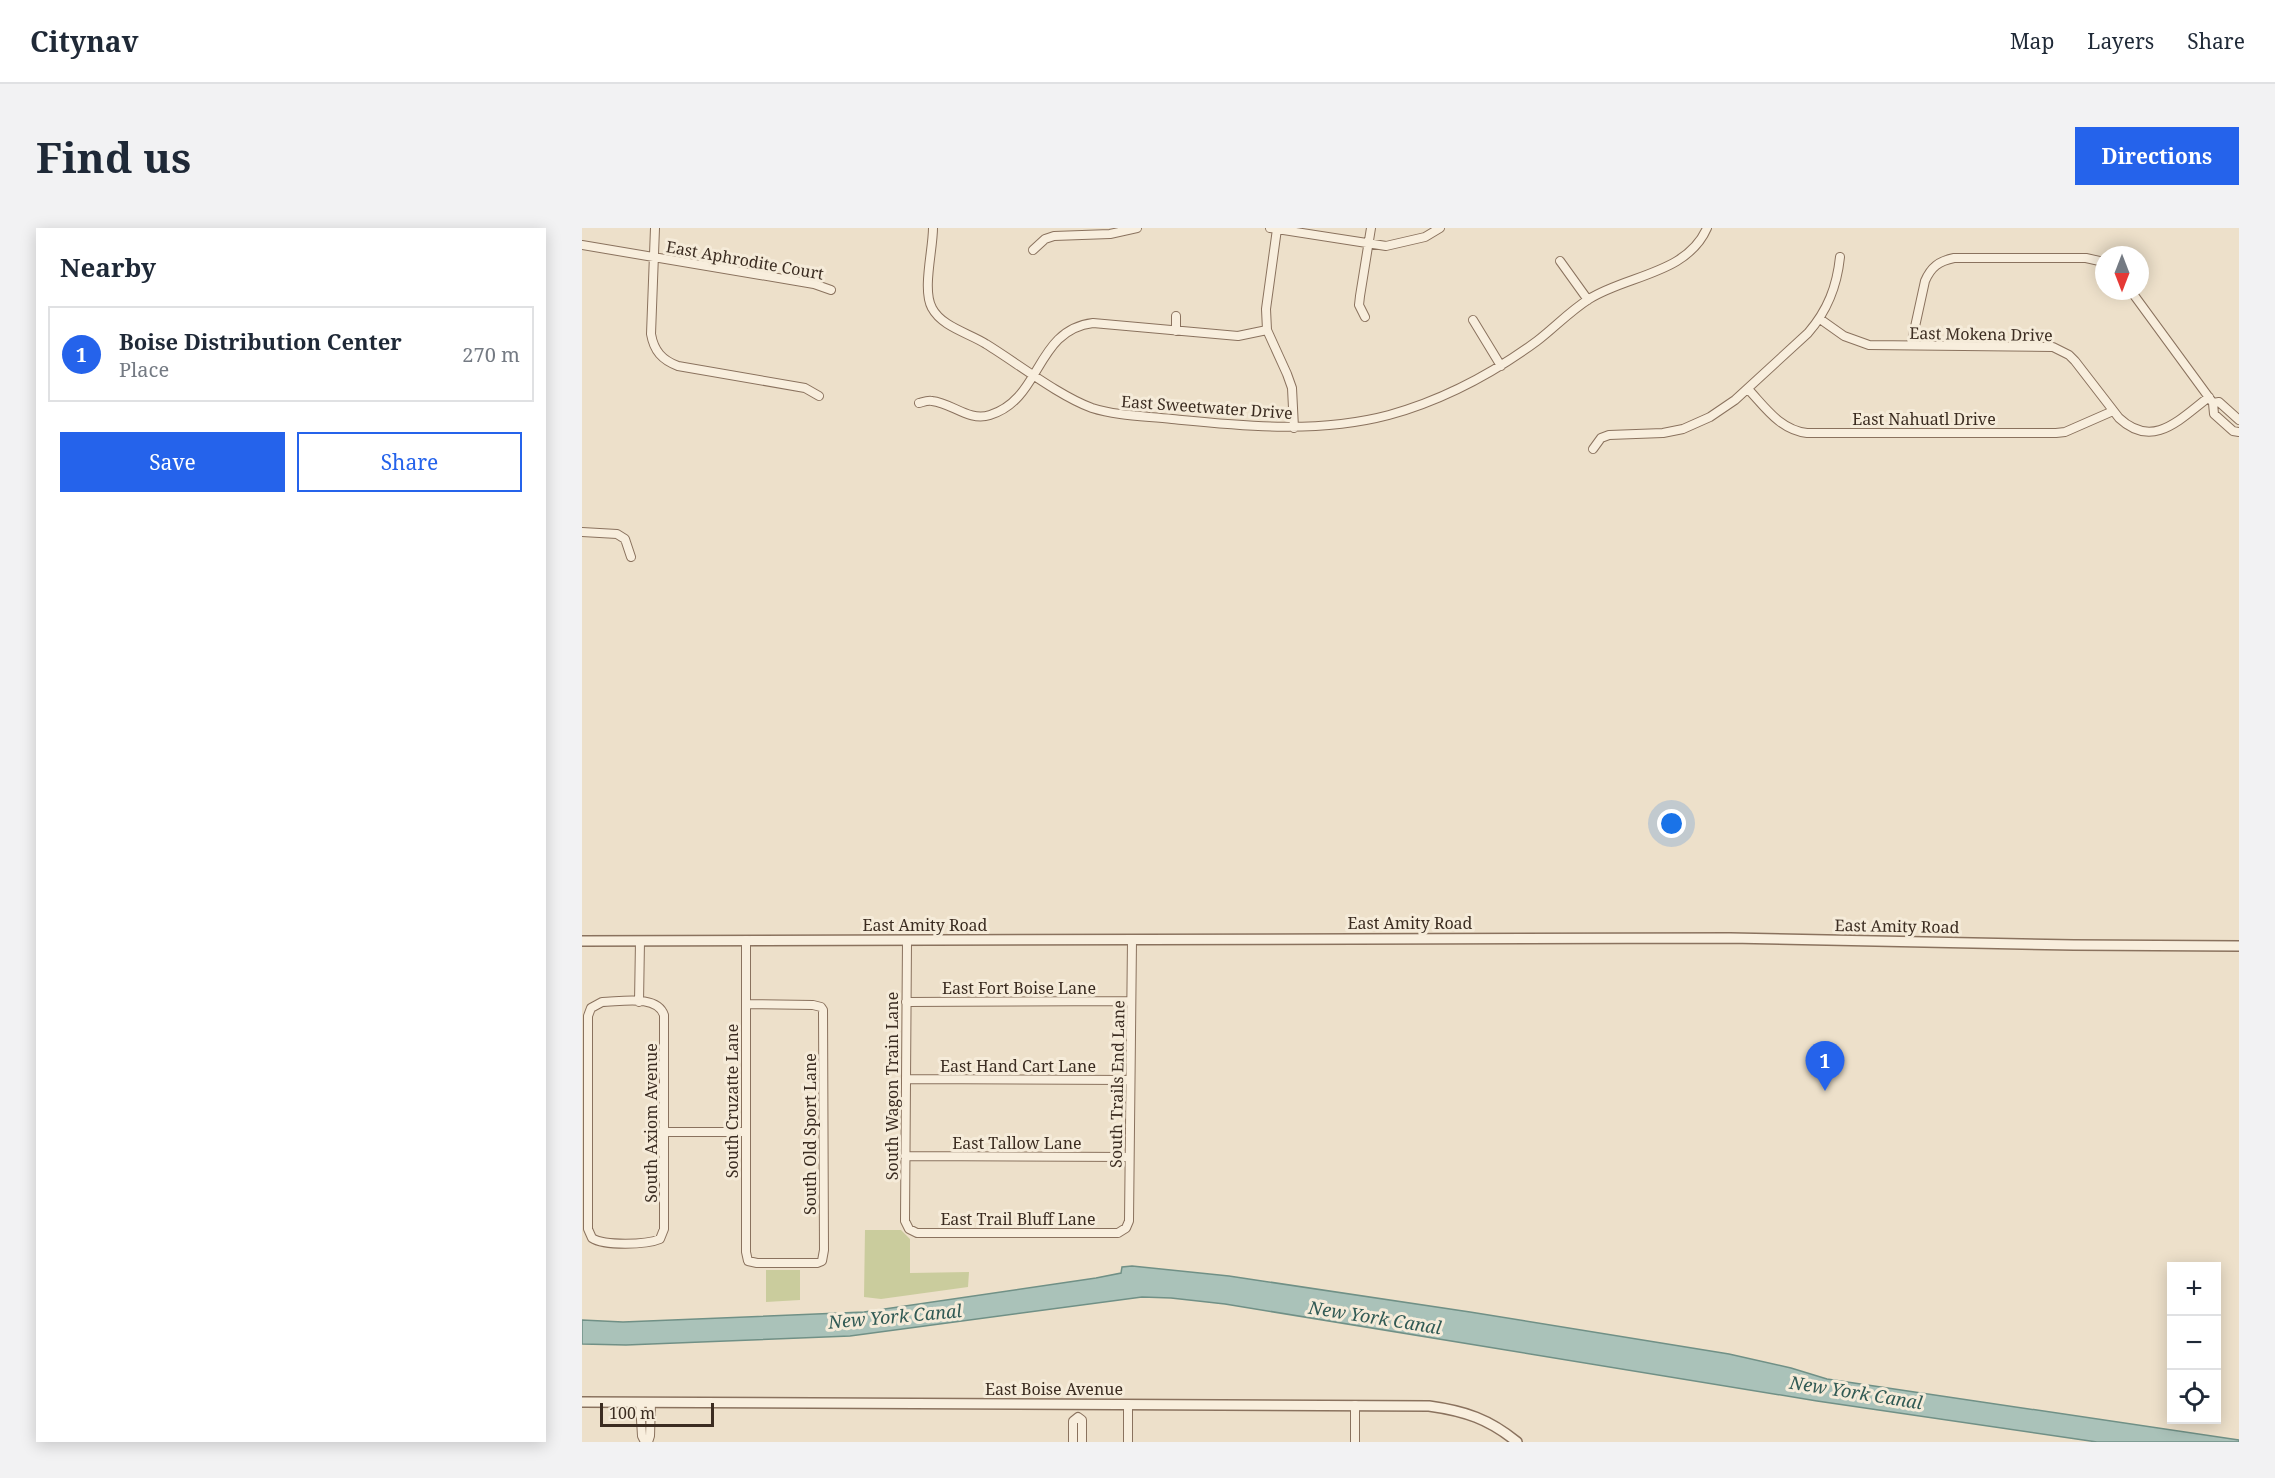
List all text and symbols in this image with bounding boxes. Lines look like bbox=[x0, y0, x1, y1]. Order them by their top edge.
text: Citynav bbox=[30, 22, 139, 60]
text: Map bbox=[2010, 27, 2054, 55]
text: Layers bbox=[2087, 27, 2154, 55]
text: Share bbox=[2187, 27, 2245, 55]
button: Directions bbox=[2075, 127, 2239, 185]
text: Find us bbox=[36, 128, 191, 185]
street label: East Aphrodite Court bbox=[664, 235, 826, 285]
north arrow bbox=[2095, 246, 2149, 300]
text: Nearby bbox=[60, 249, 156, 285]
street label: East Mokena Drive bbox=[1909, 322, 2053, 346]
text: Boise Distribution Center bbox=[119, 326, 402, 356]
text: 1 bbox=[76, 341, 87, 368]
text: 270 m bbox=[462, 341, 520, 368]
text: Place bbox=[119, 356, 169, 383]
street label: East Sweetwater Drive bbox=[1121, 390, 1293, 424]
street label: East Nahuatl Drive bbox=[1852, 408, 1996, 430]
button: Save bbox=[60, 432, 285, 492]
button: Share bbox=[297, 432, 522, 492]
your location bbox=[1657, 809, 1686, 838]
street label: East Amity Road bbox=[1348, 912, 1473, 934]
street label: East Amity Road bbox=[863, 914, 988, 936]
street label: East Amity Road bbox=[1834, 914, 1960, 938]
street label: East Fort Boise Lane bbox=[942, 977, 1096, 999]
street label: South Wagon Train Lane bbox=[881, 992, 903, 1180]
street label: South Trails End Lane bbox=[1105, 1000, 1129, 1168]
street label: South Cruzatte Lane bbox=[721, 1024, 743, 1178]
pin: 1 bbox=[1806, 1042, 1844, 1091]
street label: South Axiom Avenue bbox=[640, 1043, 662, 1203]
street label: South Old Sport Lane bbox=[799, 1053, 821, 1215]
street label: East Hand Cart Lane bbox=[940, 1055, 1096, 1077]
street label: East Tallow Lane bbox=[952, 1132, 1082, 1154]
street label: East Trail Bluff Lane bbox=[940, 1208, 1096, 1230]
map controls bbox=[2167, 1262, 2221, 1424]
button: + bbox=[2167, 1262, 2221, 1316]
water label: New York Canal bbox=[1306, 1295, 1444, 1339]
water label: New York Canal bbox=[826, 1298, 963, 1334]
button: − bbox=[2167, 1316, 2221, 1370]
water label: New York Canal bbox=[1787, 1370, 1925, 1414]
button: locate bbox=[2167, 1370, 2221, 1424]
street label: East Boise Avenue bbox=[985, 1378, 1123, 1400]
scale bar bbox=[600, 1400, 714, 1428]
text: 100 m bbox=[609, 1402, 655, 1424]

